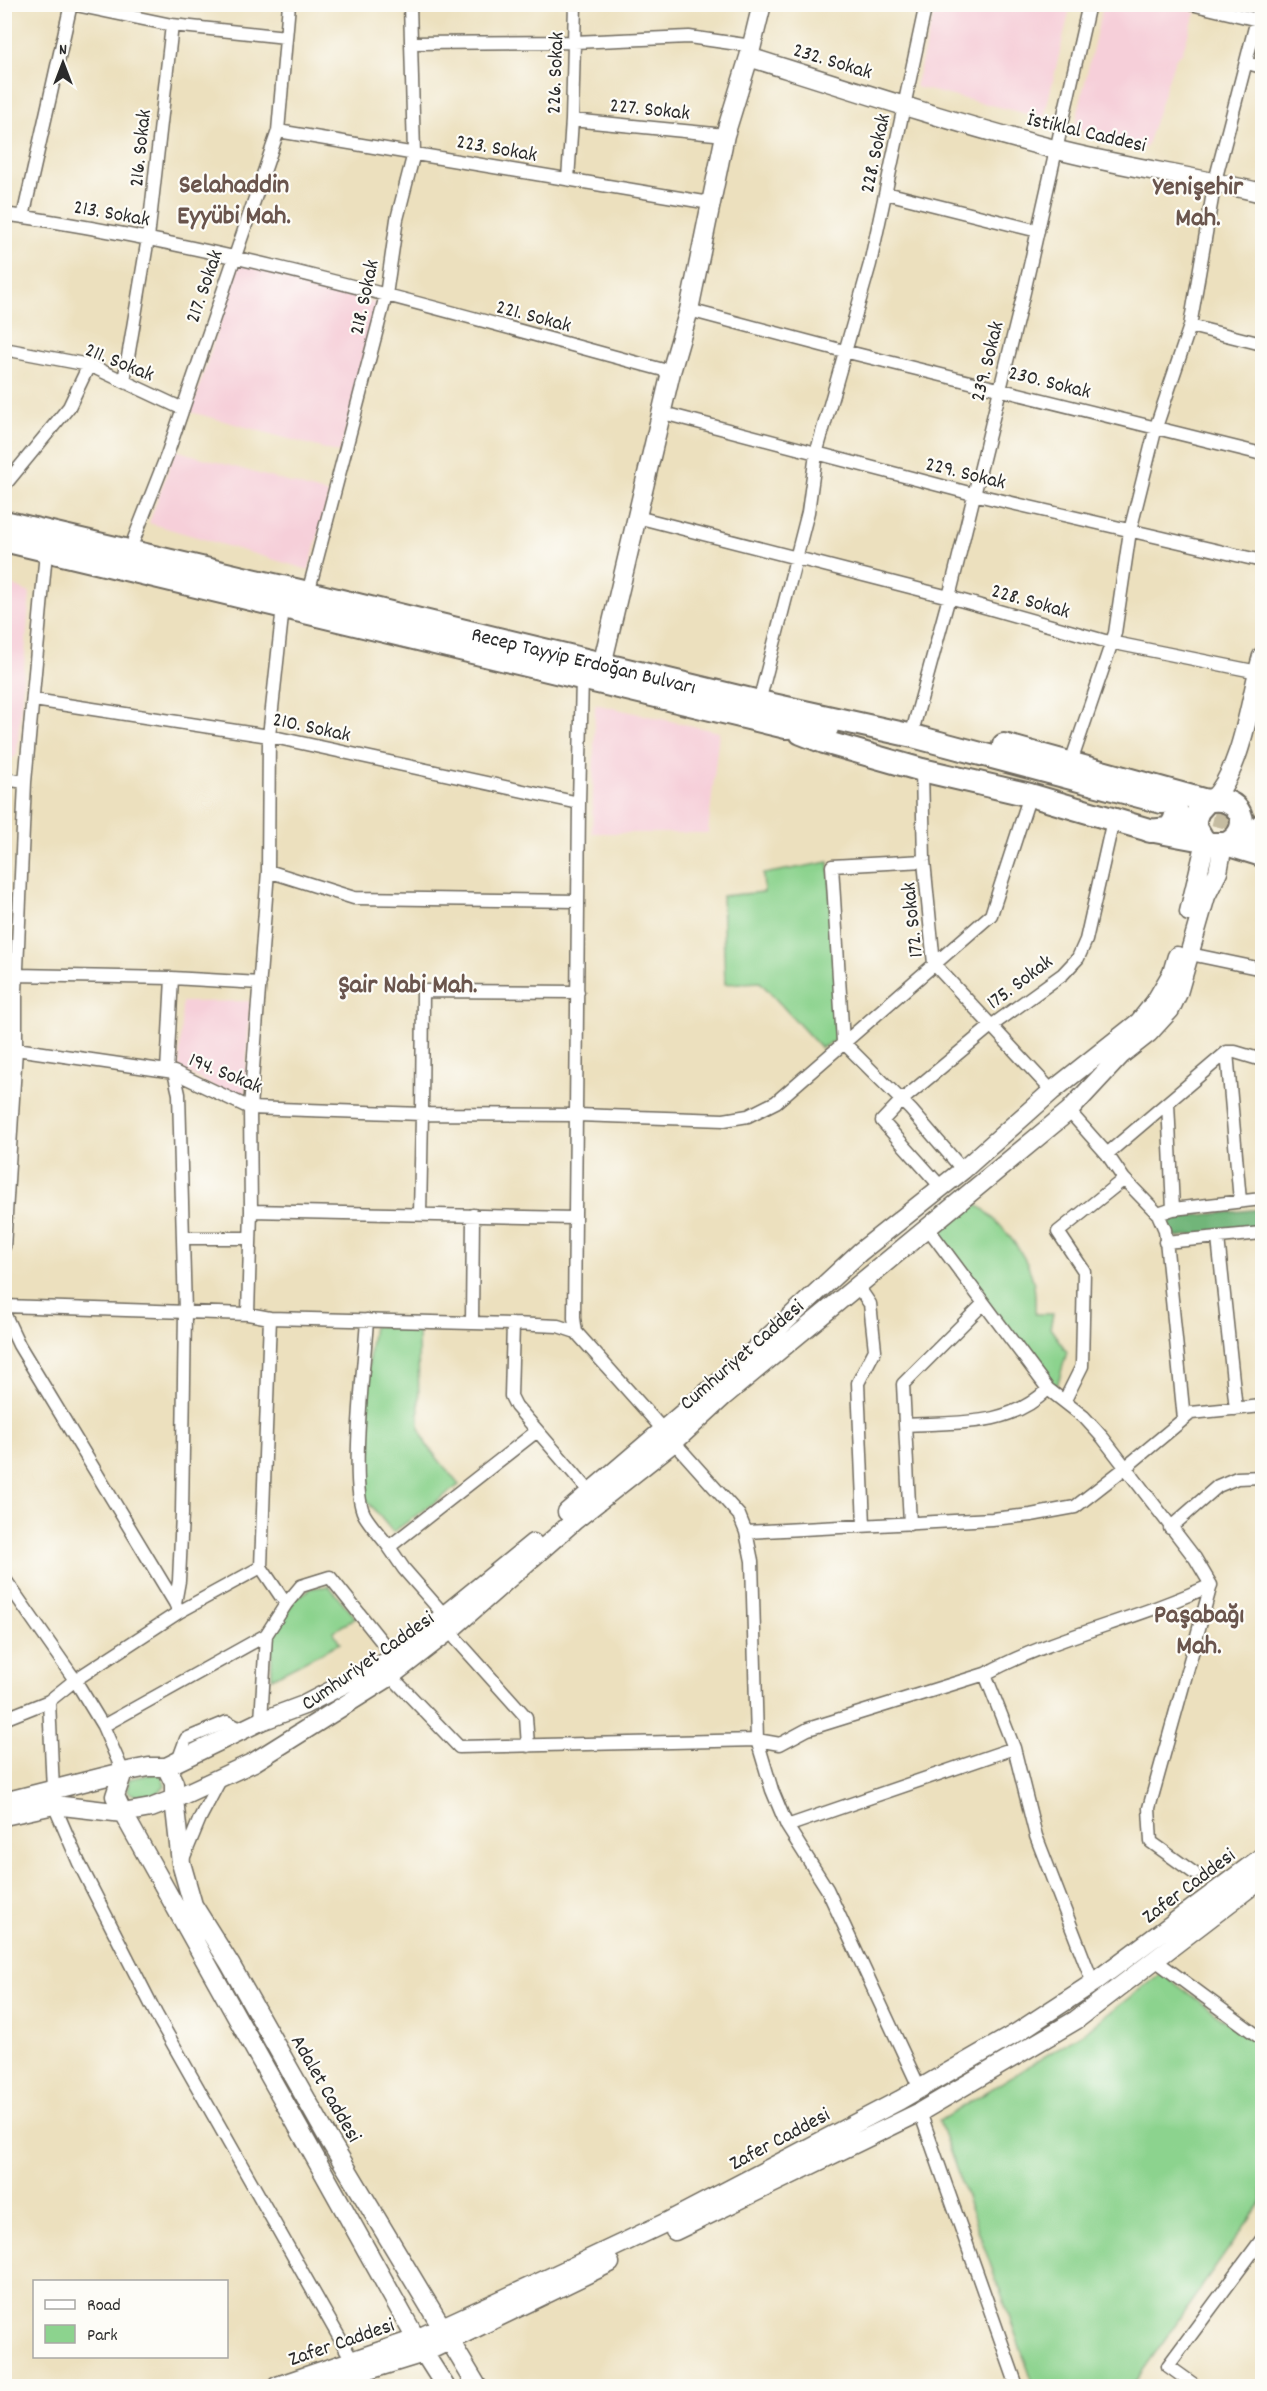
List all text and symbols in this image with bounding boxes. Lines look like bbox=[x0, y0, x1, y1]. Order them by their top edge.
street label: 226. Sokak bbox=[541, 31, 573, 115]
north arrow bbox=[33, 33, 93, 93]
street label: 232. Sokak bbox=[789, 37, 876, 89]
text: N bbox=[59, 39, 67, 62]
street label: 227. Sokak bbox=[608, 92, 691, 130]
street label: İstiklal Caddesi bbox=[1024, 106, 1149, 162]
street label: 216. Sokak bbox=[123, 108, 161, 189]
street label: 228. Sokak bbox=[854, 111, 900, 196]
street label: 223. Sokak bbox=[454, 128, 539, 172]
district label: Selahaddin Eyyübi Mah. bbox=[177, 167, 291, 237]
district label: Yenişehir Mah. bbox=[1152, 169, 1244, 239]
street label: 213. Sokak bbox=[71, 193, 152, 236]
street label: 217. Sokak bbox=[179, 246, 232, 328]
street label: 218. Sokak bbox=[343, 257, 389, 338]
street label: 221. Sokak bbox=[492, 293, 574, 342]
street label: 239. Sokak bbox=[964, 318, 1013, 405]
street label: 211. Sokak bbox=[80, 336, 158, 391]
street label: 230. Sokak bbox=[1005, 359, 1094, 409]
street label: 229. Sokak bbox=[922, 450, 1009, 499]
street label: 228. Sokak bbox=[987, 577, 1073, 628]
street label: Recep Tayyip Erdoğan Bulvarı bbox=[468, 621, 698, 704]
street label: 210. Sokak bbox=[270, 706, 353, 752]
street label: 172. Sokak bbox=[895, 880, 933, 959]
street label: 175. Sokak bbox=[981, 948, 1060, 1018]
district label: Şair Nabi Mah. bbox=[338, 967, 478, 1006]
street label: 194. Sokak bbox=[184, 1046, 266, 1103]
street label: Cumhuriyet Caddesi bbox=[674, 1294, 812, 1419]
district label: Paşabağı Mah. bbox=[1154, 1597, 1244, 1667]
street label: Cumhuriyet Caddesi bbox=[296, 1605, 441, 1720]
street label: Zafer Caddesi bbox=[1137, 1842, 1243, 1933]
street label: Adalet Caddesi bbox=[281, 2030, 367, 2149]
street label: Zafer Caddesi bbox=[725, 2101, 836, 2180]
legend bbox=[33, 2280, 228, 2358]
text: Road bbox=[87, 2294, 121, 2319]
street label: Zafer Caddesi bbox=[285, 2312, 399, 2376]
text: Park bbox=[87, 2324, 118, 2349]

